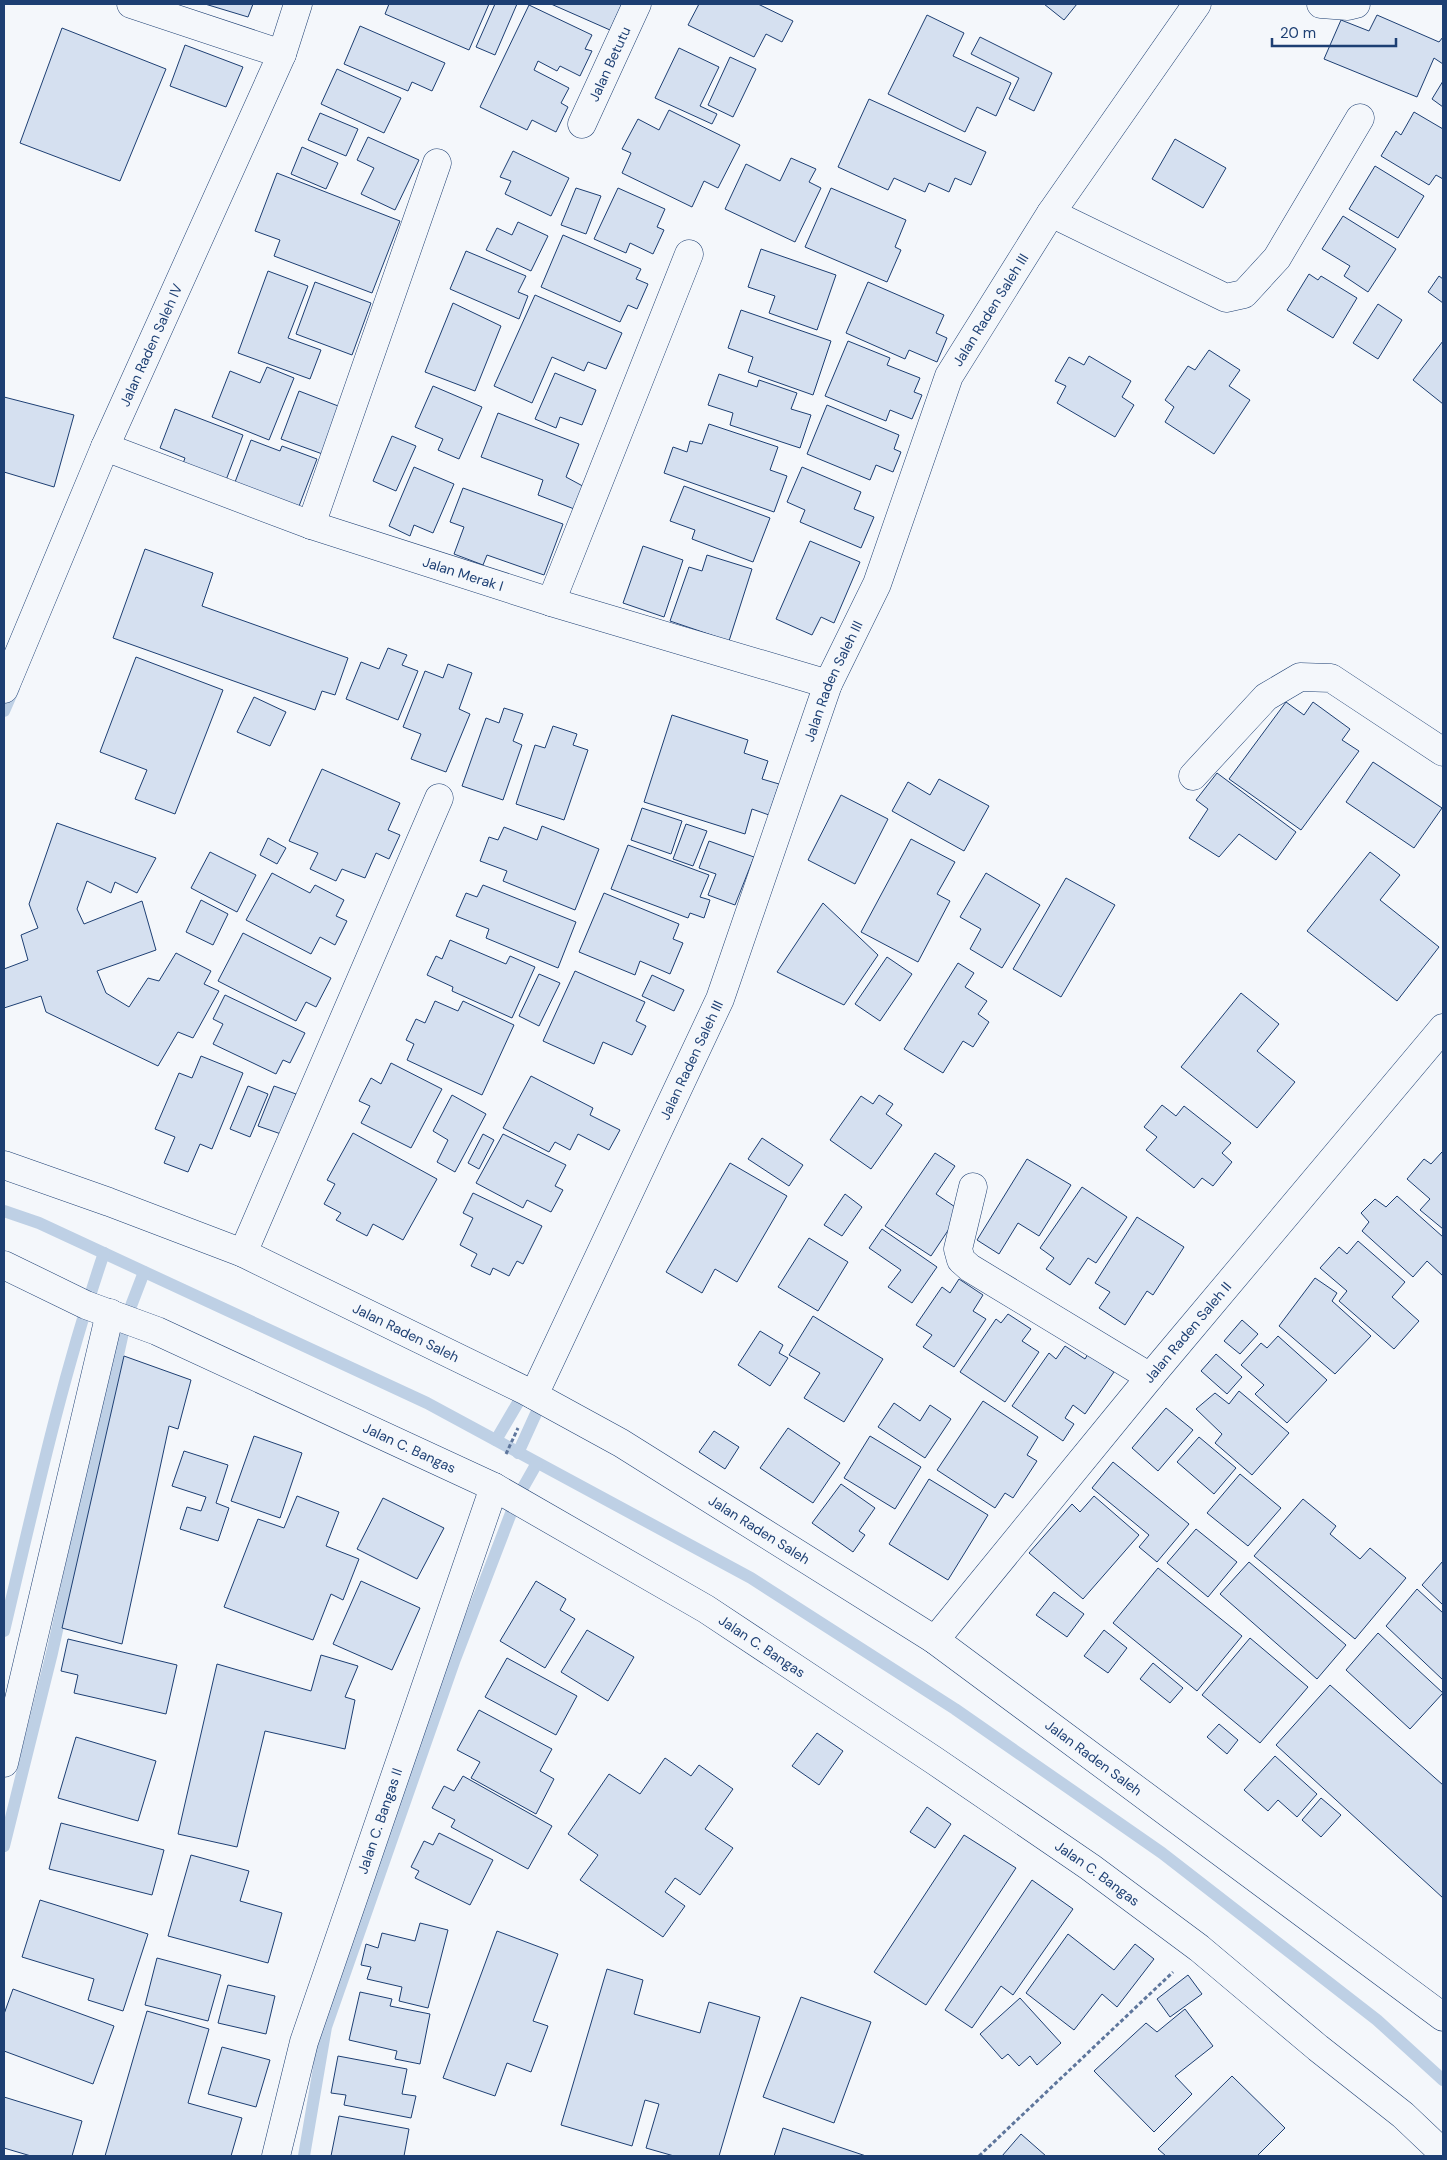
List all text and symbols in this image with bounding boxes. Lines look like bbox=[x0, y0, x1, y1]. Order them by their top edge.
scale bar bbox=[1272, 15, 1396, 47]
text: 20 m bbox=[1280, 23, 1316, 43]
street label: Jalan Betutu bbox=[585, 24, 634, 104]
street label: Jalan Raden Saleh III bbox=[948, 250, 1032, 370]
street label: Jalan Raden Saleh IV bbox=[115, 280, 187, 409]
street label: Jalan Merak I bbox=[420, 552, 506, 595]
street label: Jalan Raden Saleh III bbox=[800, 618, 867, 744]
street label: Jalan Raden Saleh III bbox=[656, 997, 727, 1123]
street label: Jalan Raden Saleh II bbox=[1140, 1278, 1235, 1387]
street label: Jalan Raden Saleh bbox=[350, 1299, 462, 1366]
street label: Jalan C. Bangas bbox=[360, 1419, 459, 1477]
street label: Jalan Raden Saleh bbox=[705, 1491, 813, 1568]
street label: Jalan C. Bangas bbox=[715, 1611, 809, 1681]
street label: Jalan Raden Saleh bbox=[1041, 1716, 1146, 1800]
street label: Jalan C. Bangas II bbox=[353, 1766, 406, 1876]
street label: Jalan C. Bangas bbox=[1051, 1837, 1143, 1910]

